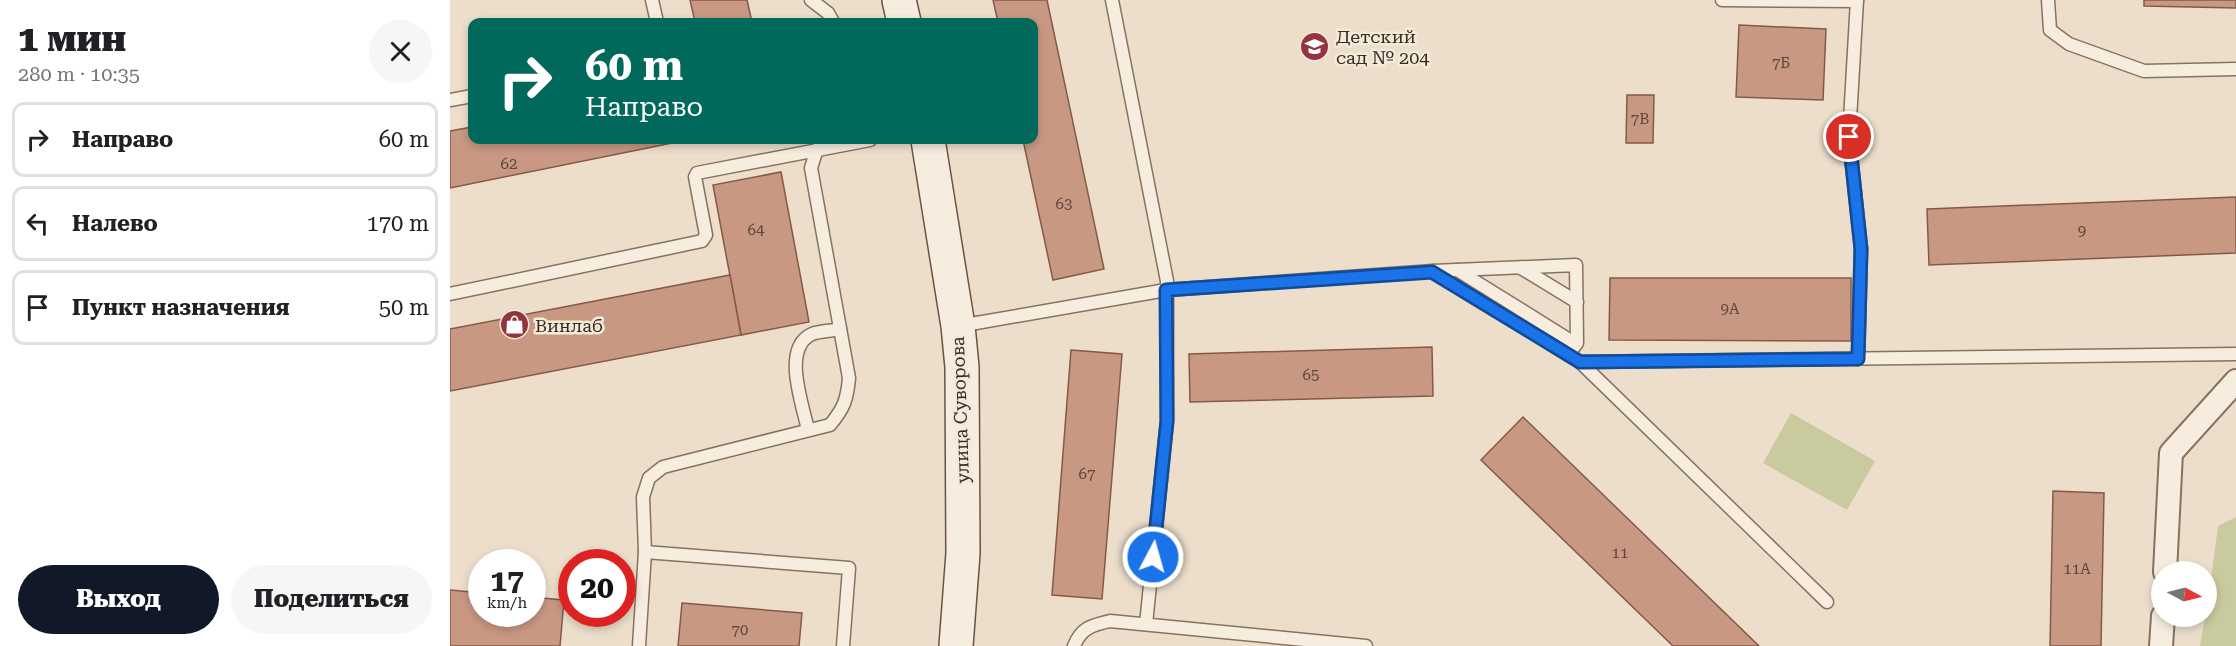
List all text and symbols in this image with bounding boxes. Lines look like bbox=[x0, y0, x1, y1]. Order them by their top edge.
text: 1 мин bbox=[18, 18, 126, 60]
button: close bbox=[369, 20, 432, 83]
place label: Детский сад № 204 bbox=[1336, 26, 1429, 68]
school or university icon: Детский сад № 204 bbox=[1299, 30, 1331, 62]
text: 60 m bbox=[585, 41, 683, 90]
icon: right bbox=[486, 42, 564, 120]
house number: 7Б bbox=[1772, 54, 1790, 72]
text: 280 m · 10:35 bbox=[18, 62, 140, 86]
text: Направо bbox=[585, 91, 703, 123]
house number: 7В bbox=[1631, 110, 1649, 128]
pin bbox=[1823, 111, 1874, 162]
icon: arrive bbox=[1832, 120, 1865, 153]
icon: right bbox=[21, 123, 54, 156]
text: Направо bbox=[72, 127, 173, 152]
text: 60 m bbox=[379, 127, 429, 152]
house number: 62 bbox=[501, 155, 517, 173]
house number: 63 bbox=[1056, 195, 1072, 213]
icon: left bbox=[21, 207, 54, 240]
text: Налево bbox=[72, 211, 158, 236]
text: 170 m bbox=[366, 211, 429, 236]
house number: 64 bbox=[748, 221, 765, 239]
house number: 9 bbox=[2078, 222, 2086, 240]
icon: arrive bbox=[21, 291, 54, 324]
text: Пункт назначения bbox=[72, 295, 290, 320]
text: 50 m bbox=[379, 295, 429, 320]
house number: 9А bbox=[1721, 300, 1740, 318]
shop icon: Винлаб bbox=[498, 309, 530, 341]
place label: Винлаб bbox=[535, 315, 603, 336]
street label: улица Суворова bbox=[947, 336, 973, 484]
house number: 65 bbox=[1303, 366, 1319, 384]
house number: 67 bbox=[1079, 465, 1095, 483]
position arrow bbox=[1121, 525, 1185, 589]
house number: 11 bbox=[1612, 544, 1628, 562]
speed limit sign: 20 bbox=[558, 549, 636, 627]
house number: 11А bbox=[2063, 560, 2091, 578]
north arrow bbox=[2151, 561, 2217, 627]
map controls bbox=[2151, 561, 2217, 627]
text: 17 bbox=[490, 563, 524, 598]
button: Выход bbox=[18, 565, 219, 634]
button: Поделиться bbox=[231, 565, 432, 634]
text: km/h bbox=[487, 594, 527, 612]
house number: 70 bbox=[732, 621, 748, 639]

